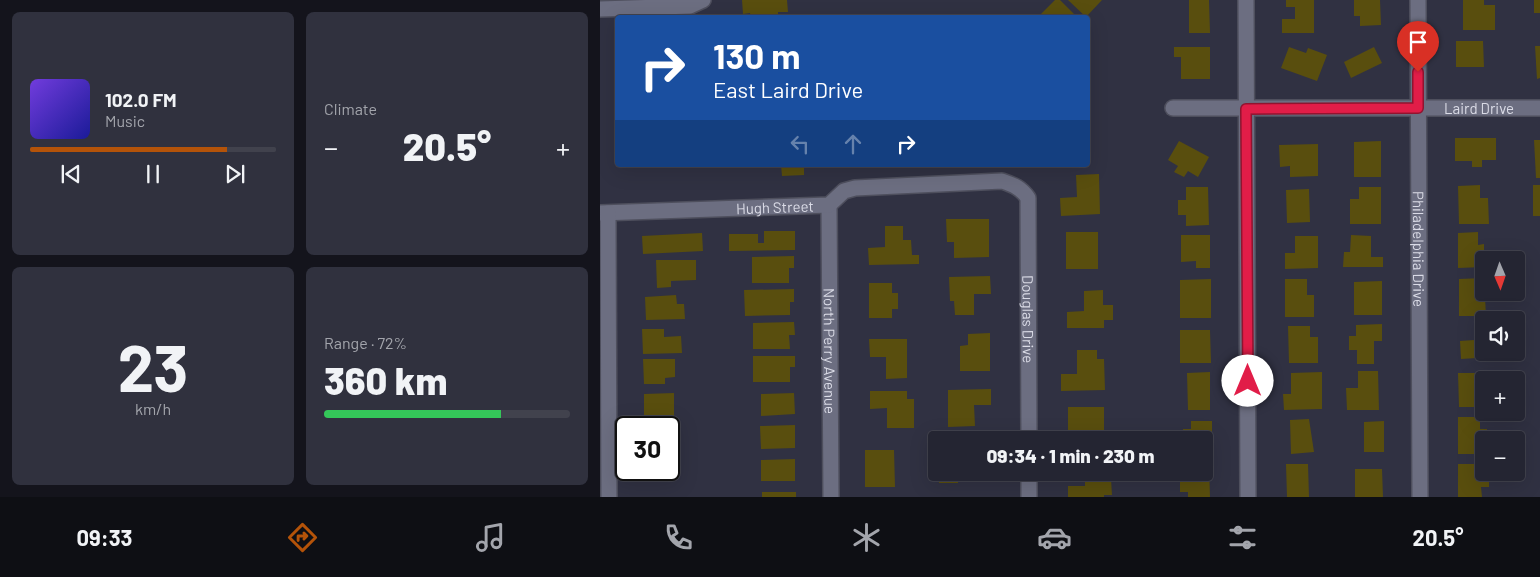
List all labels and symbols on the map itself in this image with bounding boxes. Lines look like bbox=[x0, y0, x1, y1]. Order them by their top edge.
pin bbox=[1397, 21, 1439, 72]
street label: Laird Drive bbox=[1444, 99, 1514, 117]
street label: Philadelphia Drive bbox=[1410, 191, 1428, 307]
street label: Hugh Street bbox=[736, 197, 814, 217]
north arrow bbox=[1475, 251, 1525, 301]
street label: Douglas Drive bbox=[1019, 275, 1038, 363]
street label: North Perry Avenue bbox=[821, 288, 839, 414]
position arrow bbox=[1221, 354, 1273, 406]
speed limit sign: 30 bbox=[615, 416, 680, 481]

